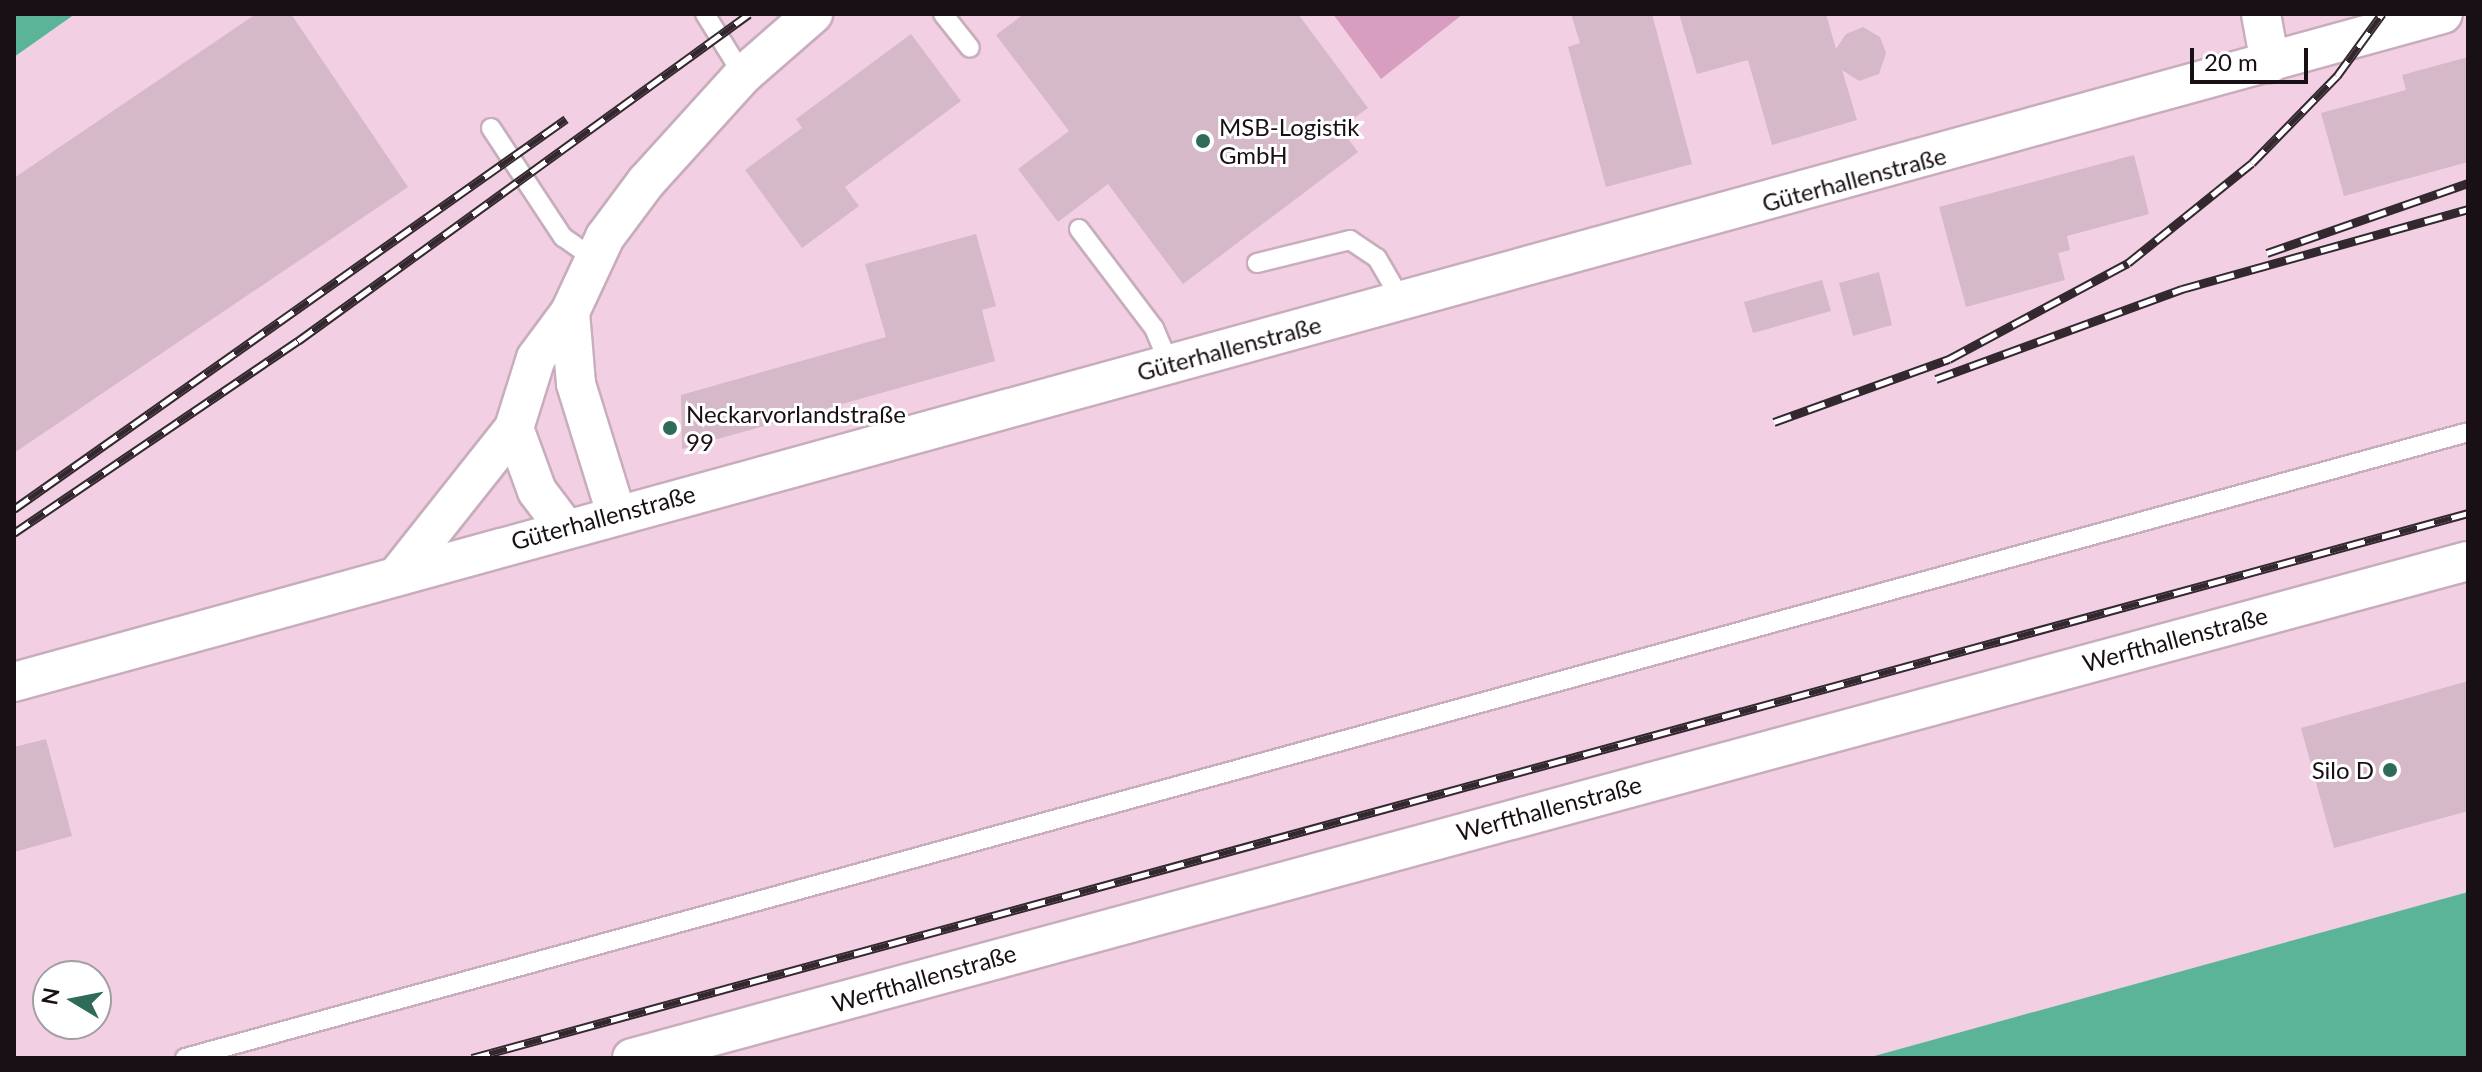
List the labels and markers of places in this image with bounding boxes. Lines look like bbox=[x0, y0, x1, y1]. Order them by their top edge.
place label: MSB-Logistik GmbH bbox=[1219, 113, 1359, 169]
marker: MSB-Logistik GmbH bbox=[1194, 132, 1212, 150]
place label: Neckarvorlandstraße 99 bbox=[686, 400, 906, 456]
marker: Neckarvorlandstraße 99 bbox=[661, 419, 679, 437]
place label: Silo D bbox=[2312, 756, 2374, 784]
marker: Silo D bbox=[2381, 761, 2399, 779]

